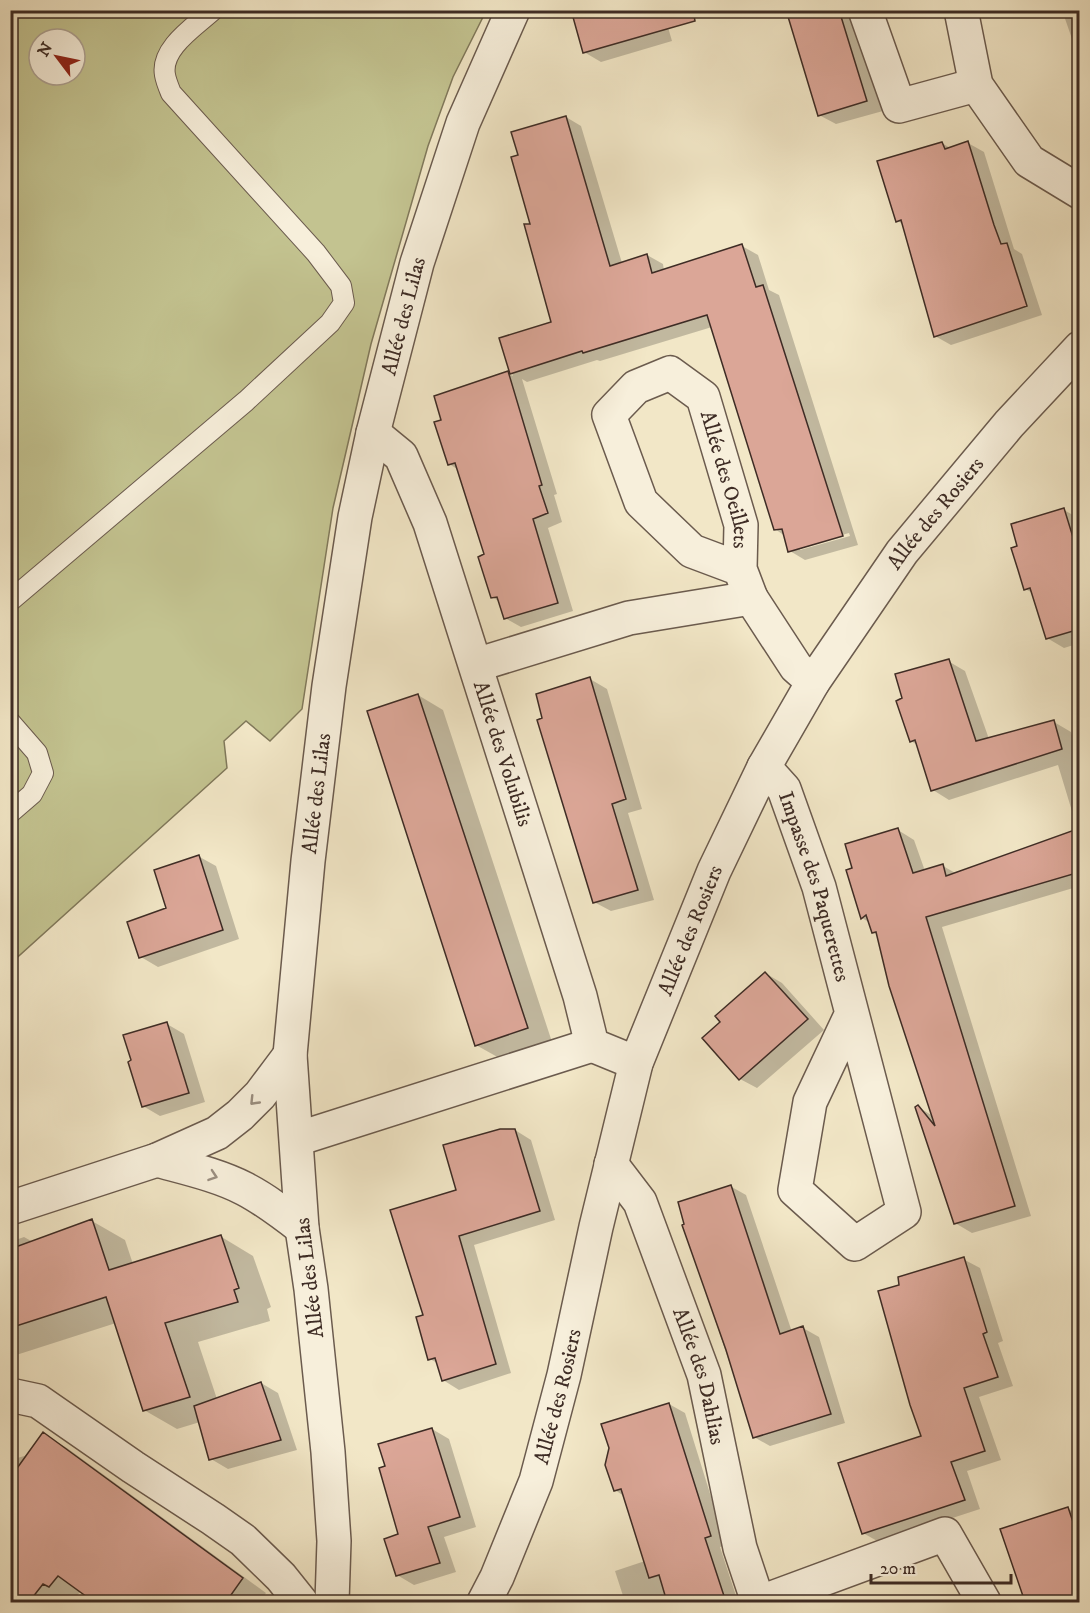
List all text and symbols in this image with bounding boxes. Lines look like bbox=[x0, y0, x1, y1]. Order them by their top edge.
north arrow bbox=[27, 27, 87, 87]
text: N bbox=[33, 39, 57, 60]
street label: Allée des Lilas bbox=[376, 254, 432, 378]
street label: Allée des Oeillets bbox=[694, 408, 753, 549]
street label: Allée des Rosiers bbox=[882, 452, 990, 575]
street label: Allée des Volubilis bbox=[467, 678, 537, 830]
street label: Allée des Lilas bbox=[297, 732, 337, 855]
street label: Impasse des Paquerettes bbox=[772, 788, 855, 985]
street label: Allée des Rosiers bbox=[653, 861, 729, 1000]
one-way arrow bbox=[250, 1093, 261, 1104]
one-way arrow bbox=[207, 1169, 218, 1182]
street label: Allée des Lilas bbox=[290, 1216, 330, 1340]
street label: Allée des Dahlias bbox=[666, 1304, 730, 1447]
street label: Allée des Rosiers bbox=[529, 1327, 588, 1467]
scale bar bbox=[871, 1547, 1010, 1585]
text: 20 m bbox=[880, 1558, 916, 1580]

